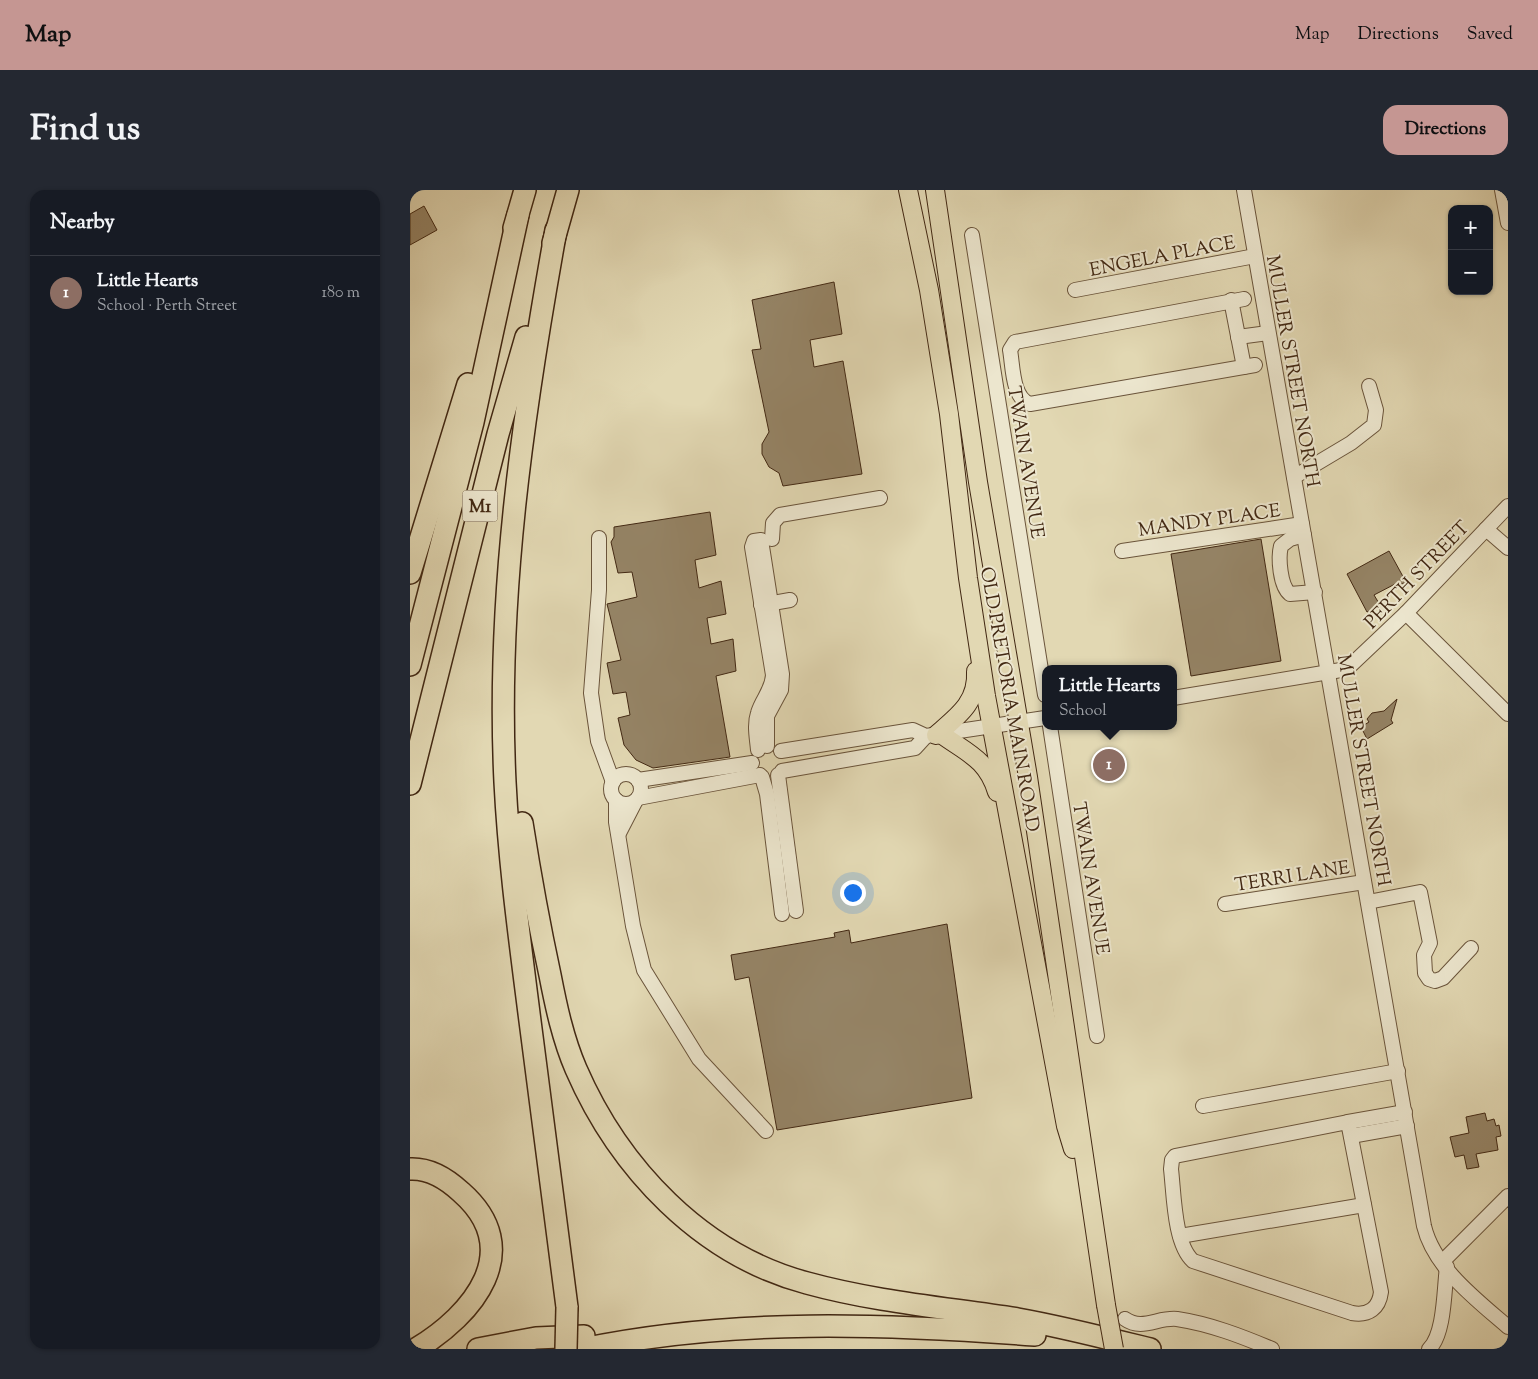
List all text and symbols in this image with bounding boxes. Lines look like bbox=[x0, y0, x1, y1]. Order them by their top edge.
text: Map bbox=[25, 18, 71, 52]
text: Map bbox=[1295, 22, 1330, 48]
text: Directions bbox=[1358, 22, 1439, 48]
text: Saved bbox=[1467, 22, 1513, 48]
text: Find us bbox=[30, 105, 140, 156]
button: Directions bbox=[1383, 105, 1508, 155]
map controls bbox=[1448, 205, 1493, 295]
button: + bbox=[1448, 205, 1493, 250]
text: Nearby bbox=[50, 208, 115, 238]
street label: ENGELA PLACE bbox=[1087, 230, 1238, 285]
button: − bbox=[1448, 250, 1493, 295]
street label: MULLER STREET NORTH bbox=[1258, 253, 1325, 490]
text: Little Hearts bbox=[97, 268, 198, 295]
text: 1 bbox=[63, 282, 69, 305]
text: 180 m bbox=[321, 282, 360, 305]
text: School · Perth Street bbox=[97, 295, 237, 318]
street label: TWAIN AVENUE bbox=[999, 384, 1050, 541]
road number: M1 bbox=[462, 490, 498, 522]
street label: MANDY PLACE bbox=[1136, 498, 1283, 545]
street label: PERTH STREET bbox=[1359, 516, 1477, 636]
street label: OLD PRETORIA MAIN ROAD bbox=[972, 565, 1045, 834]
street label: MULLER STREET NORTH bbox=[1329, 652, 1396, 889]
popup bbox=[1042, 665, 1177, 730]
text: Little Hearts bbox=[1059, 673, 1160, 700]
text: School bbox=[1059, 700, 1107, 723]
pin: 1 bbox=[1093, 746, 1125, 784]
street label: TWAIN AVENUE bbox=[1064, 800, 1115, 957]
street label: TERRI LANE bbox=[1233, 855, 1352, 900]
your location bbox=[840, 880, 866, 906]

